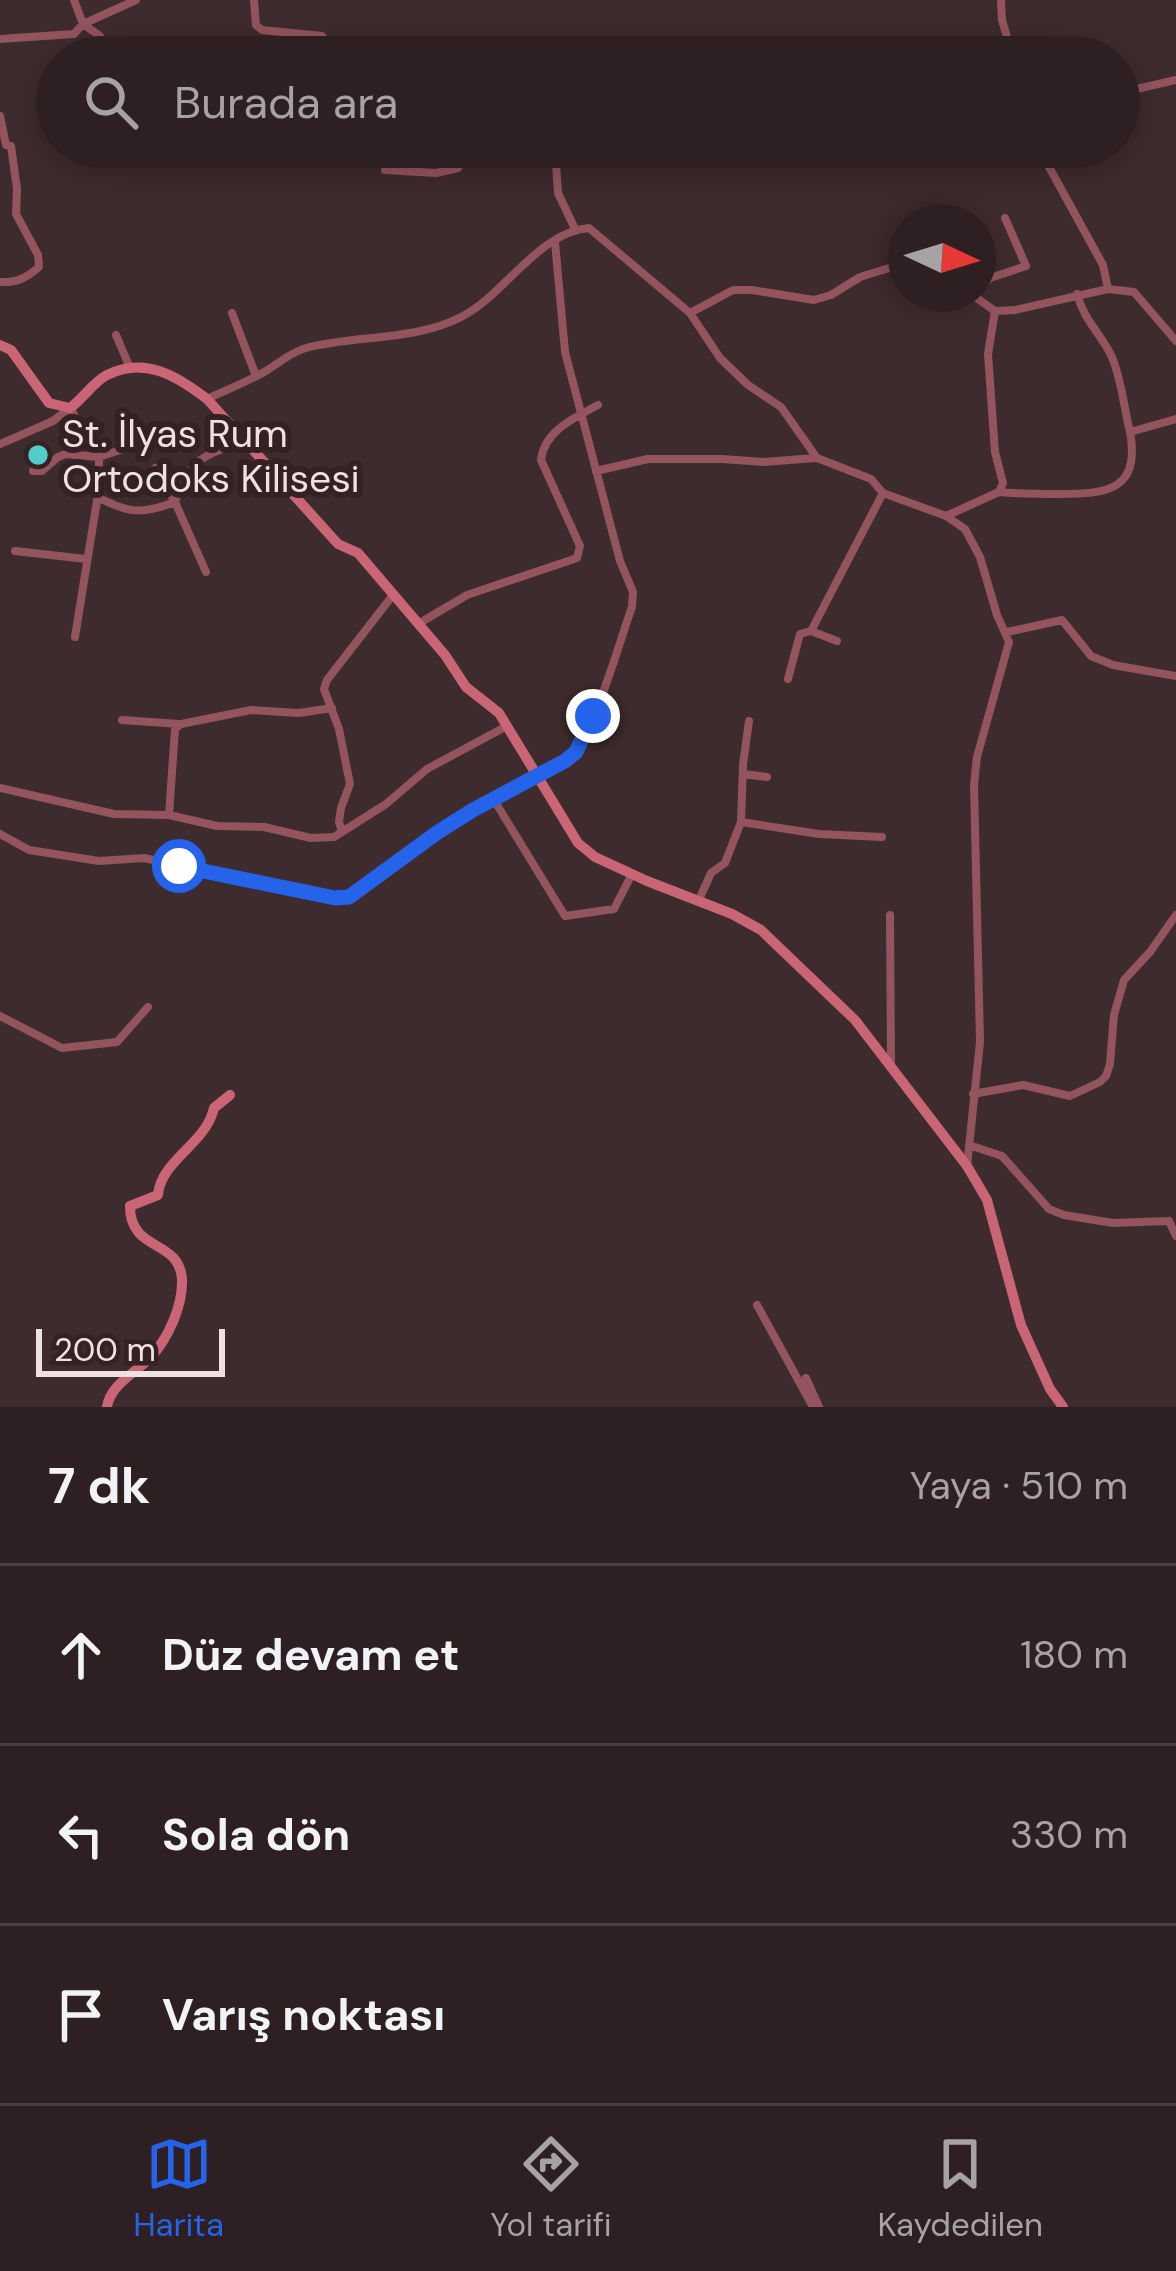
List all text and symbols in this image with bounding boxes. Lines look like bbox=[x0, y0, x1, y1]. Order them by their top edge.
search box bbox=[36, 36, 1140, 168]
icon: search bbox=[78, 69, 144, 135]
text: Burada ara bbox=[174, 73, 398, 132]
north arrow bbox=[888, 204, 996, 312]
place label: St. İlyas Rum Ortodoks Kilisesi bbox=[62, 408, 359, 504]
marker: St. İlyas Rum Ortodoks Kilisesi bbox=[25, 442, 51, 468]
route end bbox=[566, 689, 620, 743]
route start bbox=[152, 839, 206, 893]
scale bar bbox=[36, 1323, 225, 1376]
text: 200 m bbox=[54, 1328, 156, 1371]
text: 7 dk bbox=[48, 1452, 150, 1519]
text: Yaya · 510 m bbox=[910, 1460, 1128, 1511]
icon: ahead bbox=[48, 1622, 114, 1688]
text: Düz devam et bbox=[162, 1625, 459, 1684]
text: 180 m bbox=[1020, 1629, 1128, 1680]
icon: left bbox=[48, 1802, 114, 1868]
text: Sola dön bbox=[162, 1805, 350, 1864]
text: 330 m bbox=[1010, 1809, 1128, 1860]
icon: arrive bbox=[48, 1982, 114, 2048]
text: Varış noktası bbox=[162, 1985, 445, 2044]
tab: Harita bbox=[133, 2131, 224, 2246]
tab: Yol tarifi bbox=[490, 2131, 611, 2246]
tab: Kaydedilen bbox=[878, 2131, 1043, 2246]

